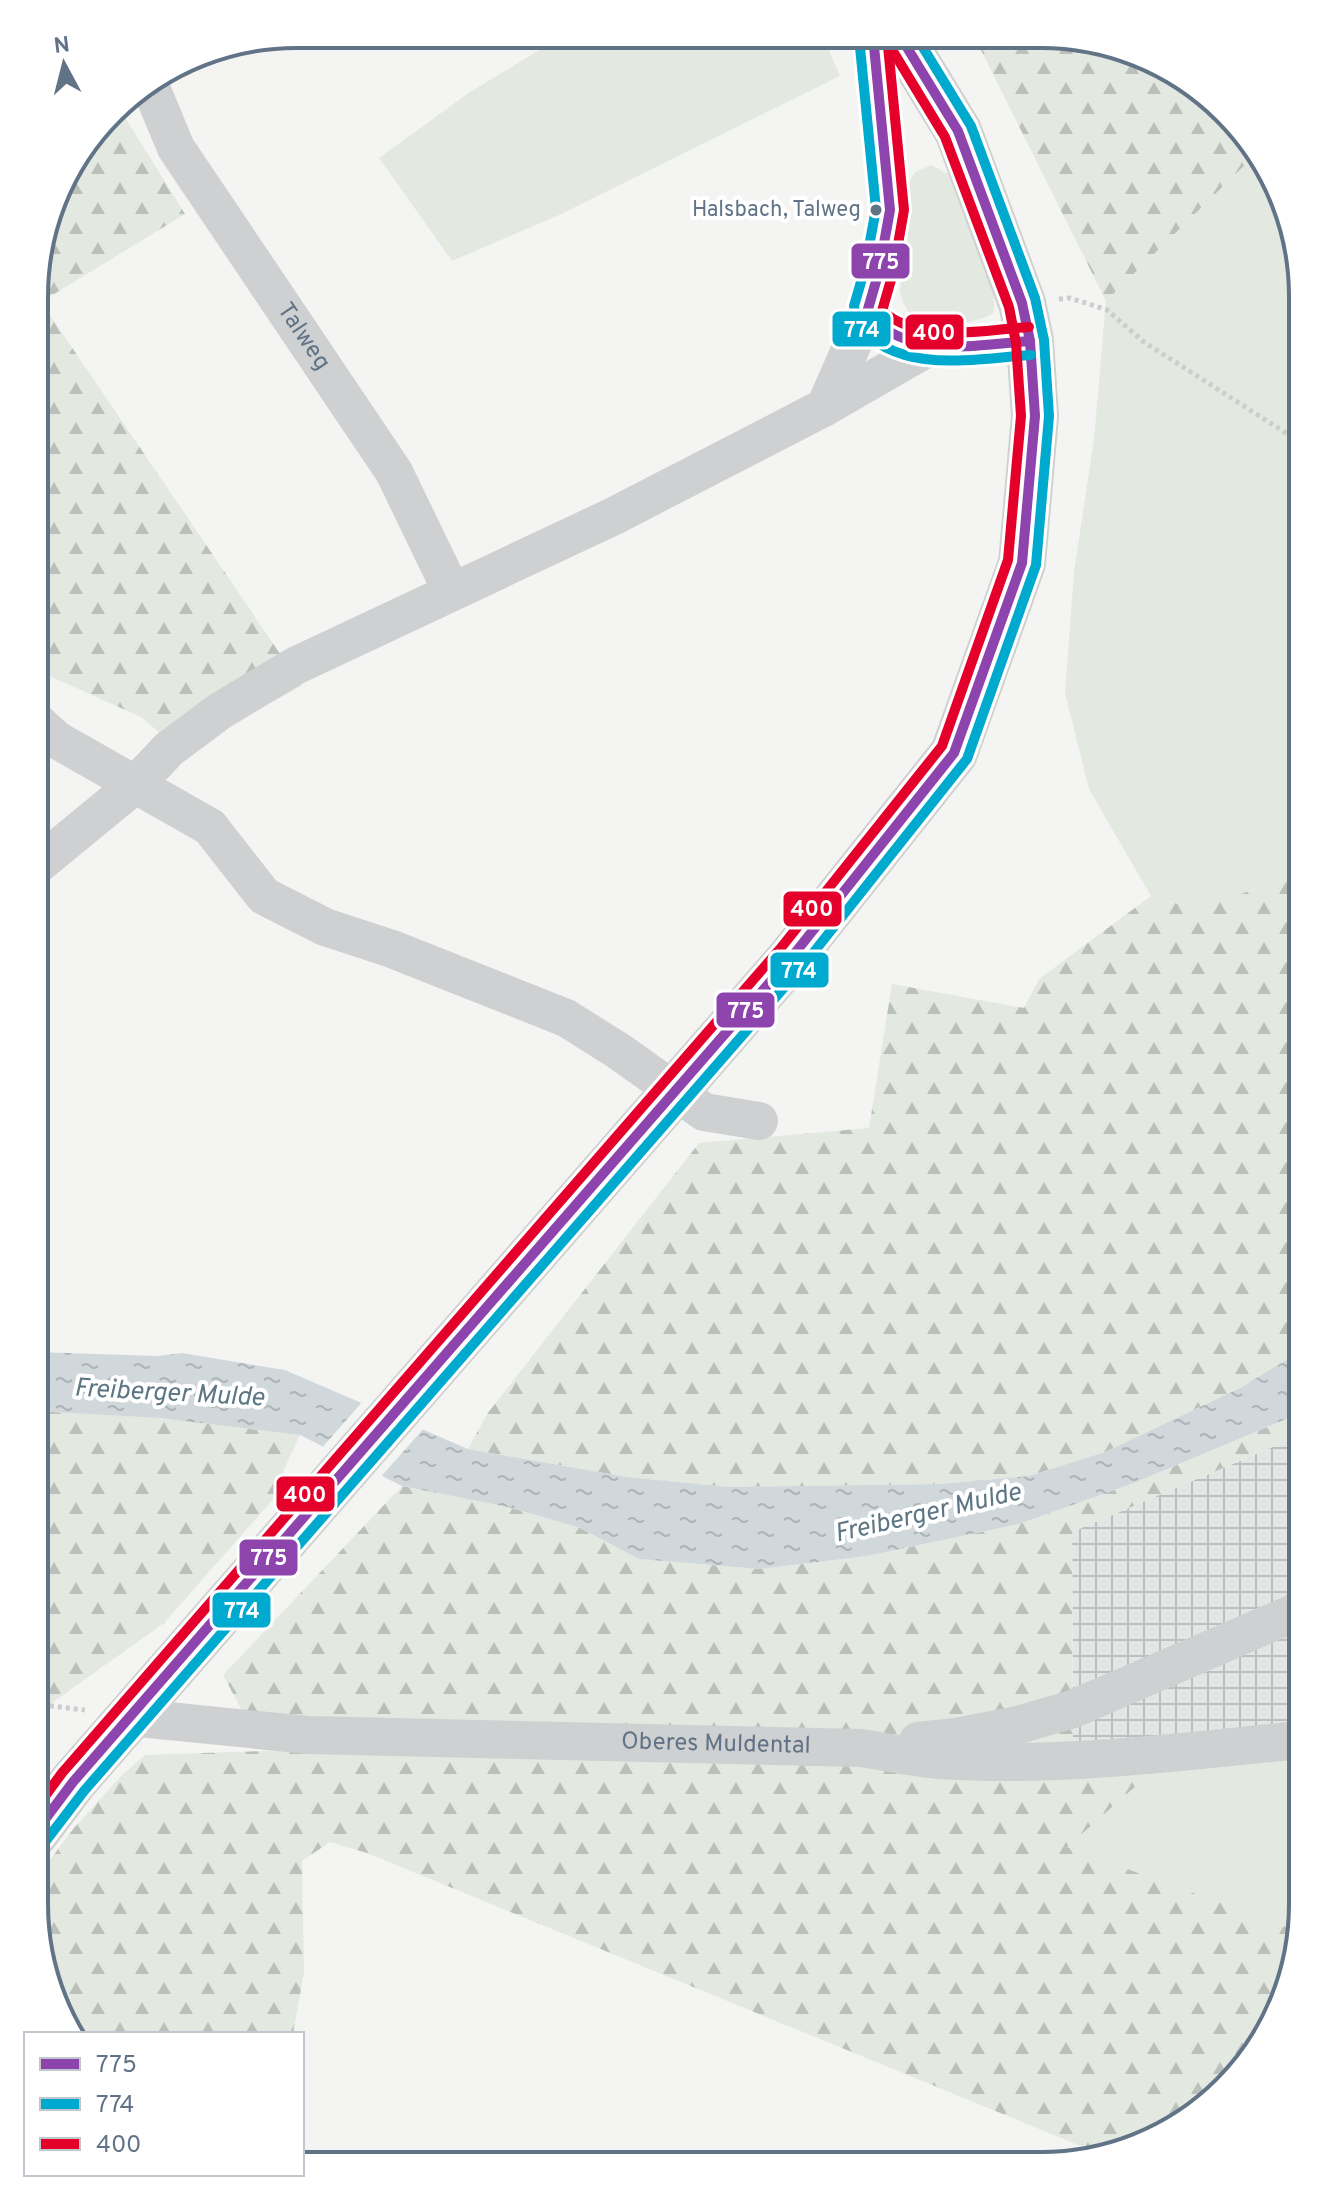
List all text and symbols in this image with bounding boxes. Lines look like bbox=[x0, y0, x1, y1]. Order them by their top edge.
north arrow bbox=[24, 24, 104, 104]
text: N bbox=[52, 32, 71, 61]
place label: Halsbach, Talweg bbox=[692, 197, 861, 224]
marker: Halsbach, Talweg bbox=[868, 202, 884, 218]
line badge: 775 bbox=[850, 242, 911, 280]
text: 775 bbox=[862, 250, 900, 277]
street label: Talweg bbox=[270, 297, 336, 376]
line badge: 774 bbox=[831, 310, 892, 348]
line badge: 400 bbox=[904, 313, 965, 351]
text: 774 bbox=[844, 318, 880, 345]
text: 400 bbox=[912, 321, 956, 348]
line badge: 400 bbox=[782, 890, 843, 928]
text: 400 bbox=[790, 897, 834, 924]
line badge: 774 bbox=[769, 951, 830, 989]
text: 774 bbox=[781, 959, 817, 986]
line badge: 775 bbox=[715, 991, 776, 1029]
text: 775 bbox=[727, 999, 765, 1026]
water label: Freiberger Mulde bbox=[73, 1373, 265, 1415]
line badge: 400 bbox=[275, 1475, 336, 1513]
water label: Freiberger Mulde bbox=[832, 1476, 1025, 1551]
text: 400 bbox=[283, 1483, 327, 1510]
line badge: 775 bbox=[238, 1538, 299, 1577]
text: 775 bbox=[250, 1546, 288, 1573]
line badge: 774 bbox=[211, 1591, 272, 1629]
text: 774 bbox=[224, 1599, 260, 1626]
street label: Oberes Muldental bbox=[621, 1727, 811, 1762]
legend bbox=[24, 2032, 304, 2176]
text: 775 bbox=[96, 2051, 137, 2081]
text: 774 bbox=[96, 2091, 134, 2121]
text: 400 bbox=[96, 2131, 142, 2161]

